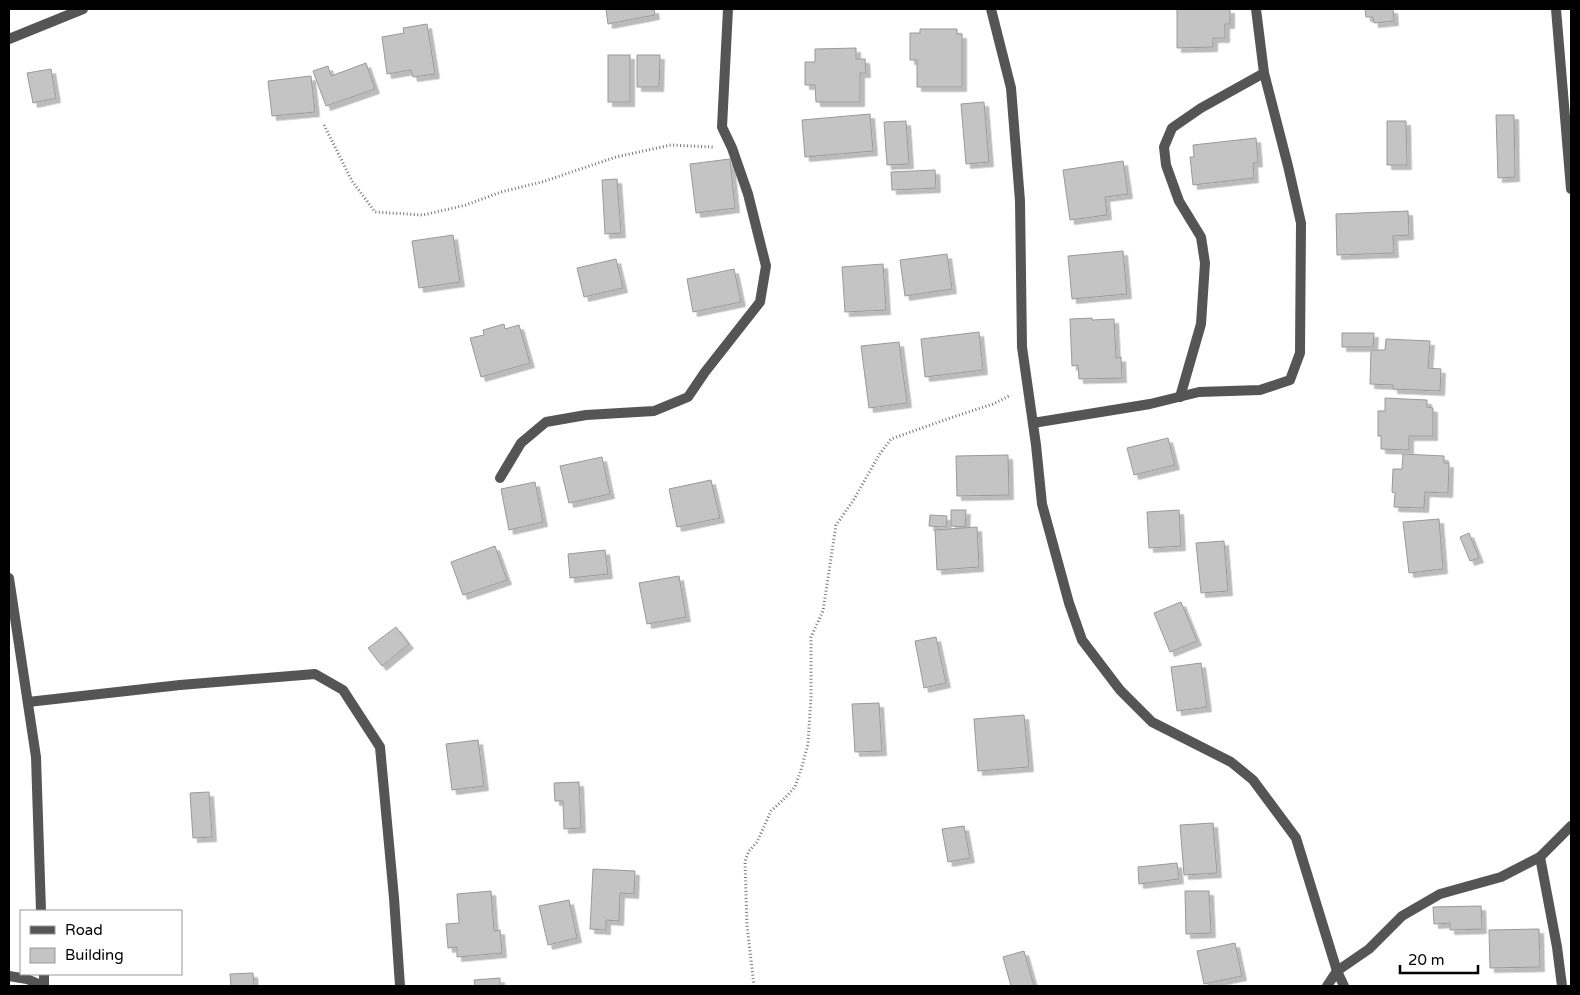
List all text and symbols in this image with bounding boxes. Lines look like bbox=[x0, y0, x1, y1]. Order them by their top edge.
legend bbox=[20, 910, 182, 975]
text: Road bbox=[65, 921, 103, 939]
scale bar bbox=[1400, 942, 1478, 974]
text: Building bbox=[65, 946, 124, 964]
text: 20 m bbox=[1408, 951, 1445, 969]

